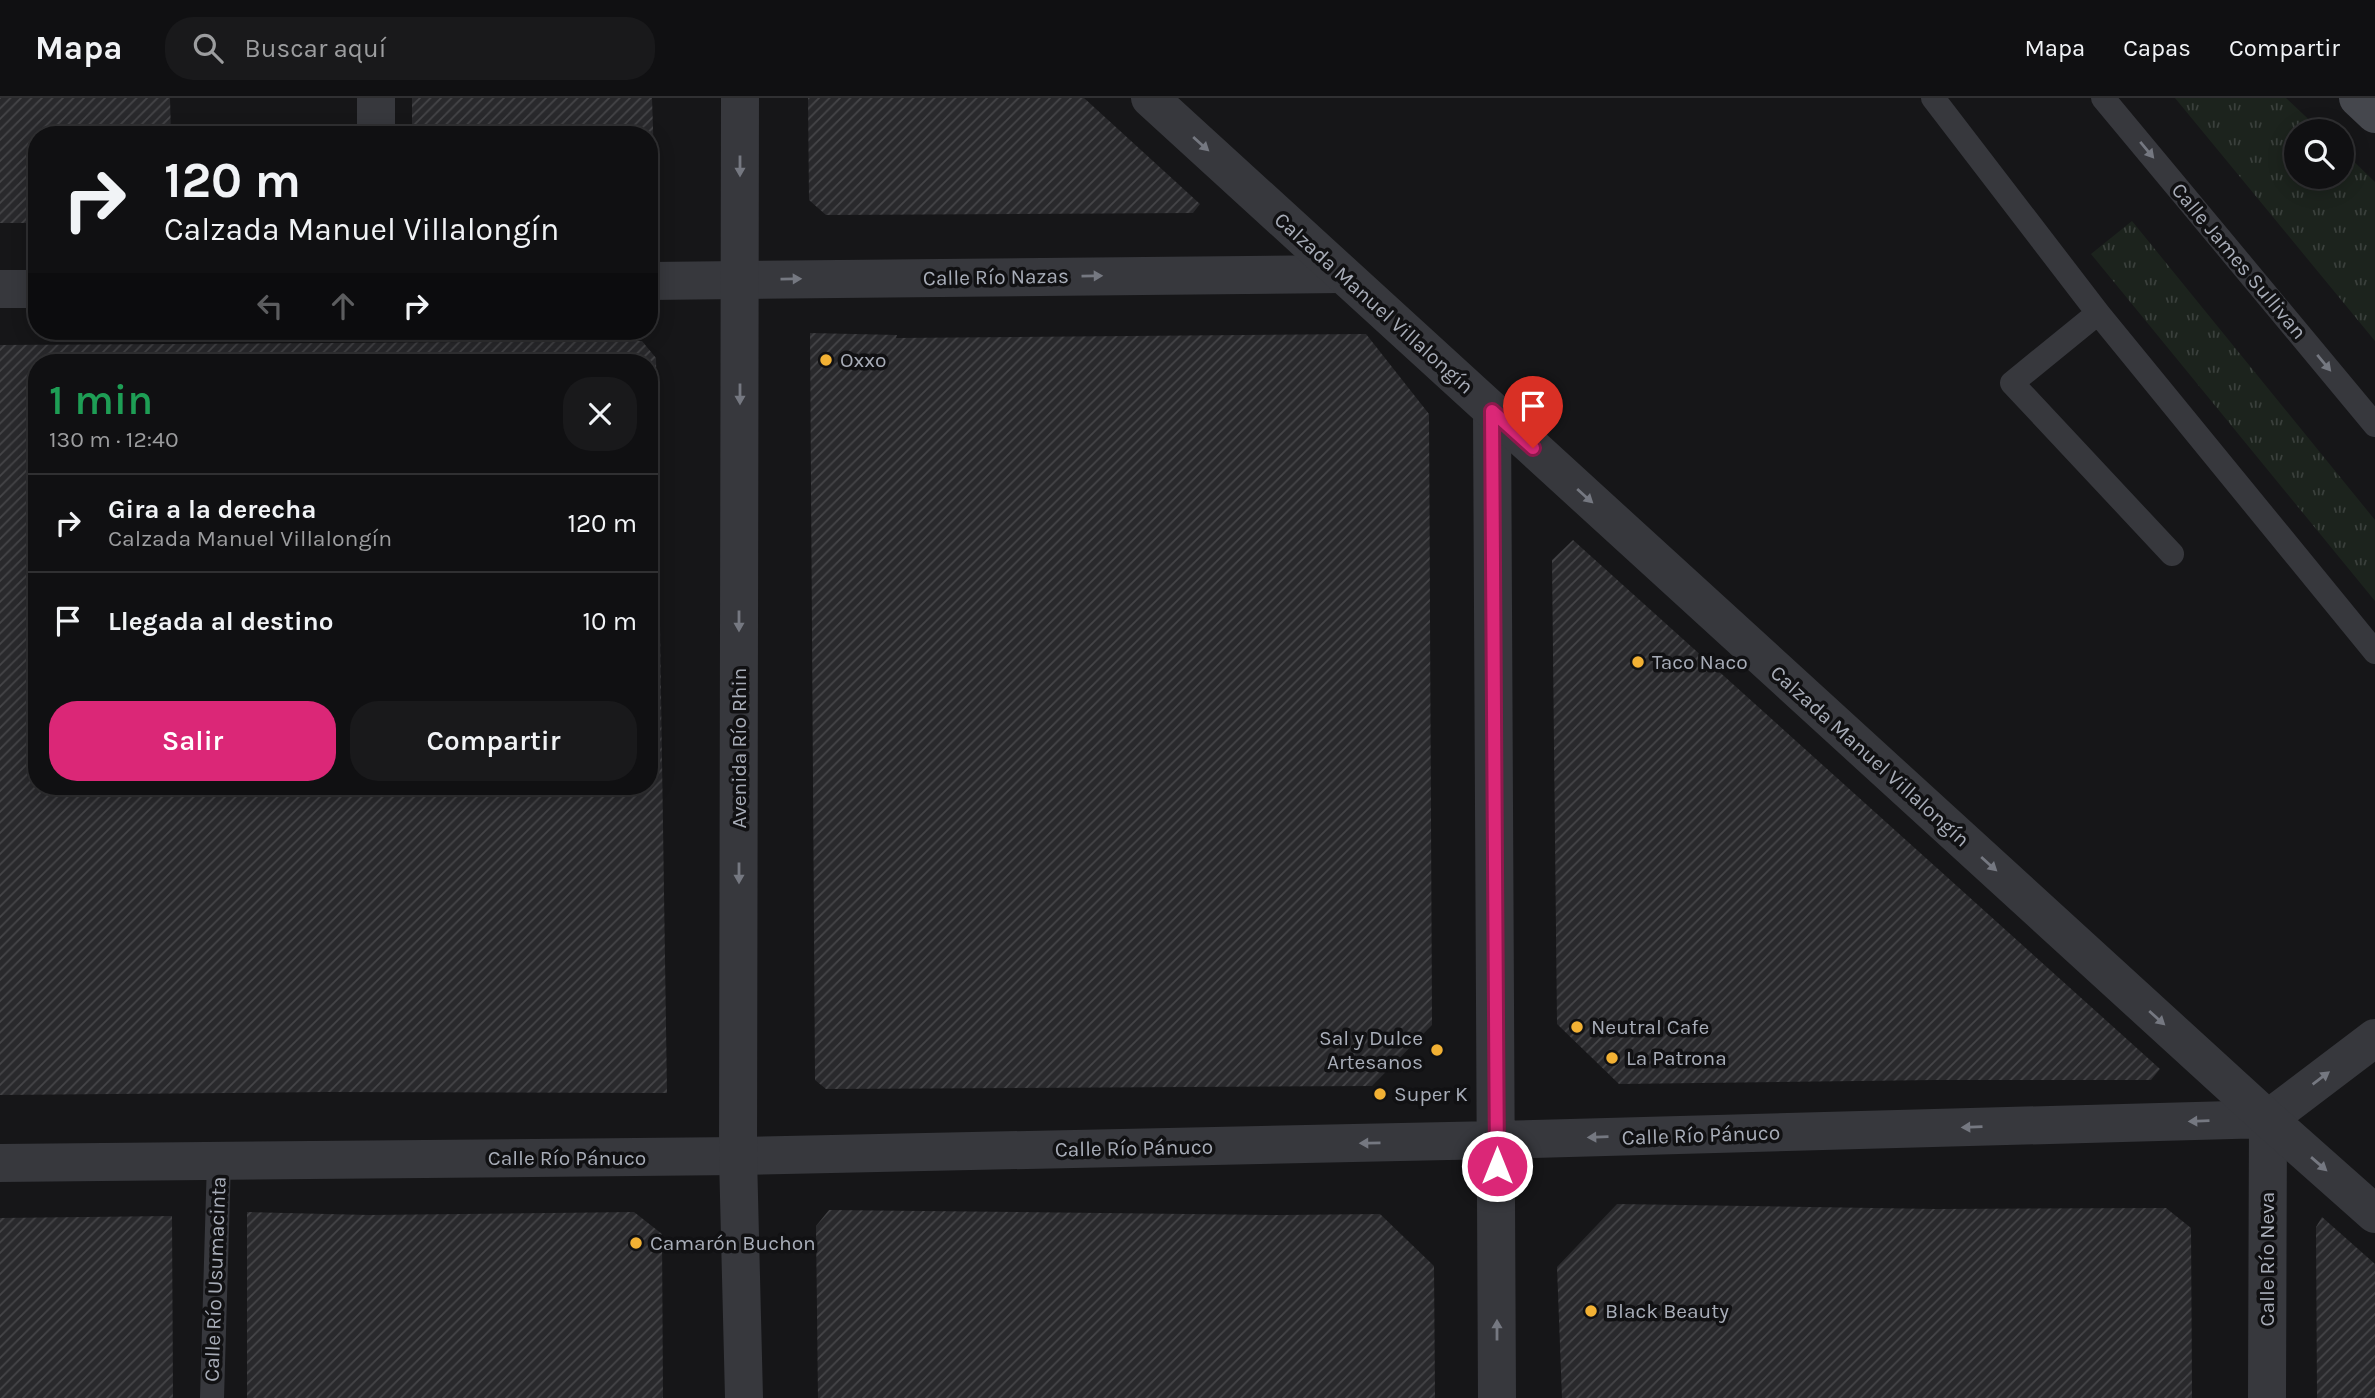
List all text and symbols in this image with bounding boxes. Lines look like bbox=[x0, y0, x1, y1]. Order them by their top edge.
search box bbox=[165, 17, 655, 80]
text: Mapa bbox=[35, 29, 123, 67]
icon: search bbox=[189, 29, 227, 67]
text: Buscar aquí bbox=[245, 33, 386, 64]
text: Mapa bbox=[2024, 34, 2085, 62]
text: Capas bbox=[2123, 34, 2191, 62]
text: Compartir bbox=[2229, 34, 2340, 62]
map controls bbox=[2284, 119, 2354, 189]
button: search bbox=[2284, 119, 2354, 189]
one-way arrow bbox=[1192, 136, 1210, 152]
one-way arrow bbox=[2139, 142, 2154, 159]
text: 120 m bbox=[164, 152, 301, 209]
icon: right bbox=[49, 154, 140, 245]
one-way arrow bbox=[734, 155, 746, 177]
street label: Calle James Sullivan bbox=[2167, 178, 2311, 344]
street label: Calzada Manuel Villalongín bbox=[1270, 207, 1478, 399]
text: Calzada Manuel Villalongín bbox=[164, 211, 559, 248]
street label: Calle Río Nazas bbox=[923, 264, 1069, 290]
one-way arrow bbox=[1081, 270, 1103, 282]
one-way arrow bbox=[780, 274, 802, 285]
icon: left bbox=[251, 287, 289, 325]
icon: ahead bbox=[324, 287, 362, 325]
icon: right bbox=[397, 287, 435, 325]
place label: Oxxo bbox=[840, 348, 887, 372]
marker: Oxxo bbox=[818, 352, 834, 368]
one-way arrow bbox=[2316, 354, 2332, 372]
text: 1 min bbox=[49, 375, 153, 425]
pin bbox=[1503, 376, 1563, 448]
button: close bbox=[563, 377, 637, 451]
one-way arrow bbox=[734, 383, 746, 405]
icon: arrive bbox=[1514, 387, 1552, 425]
text: 130 m · 12:40 bbox=[49, 426, 179, 453]
one-way arrow bbox=[1577, 488, 1594, 503]
text: Gira a la derecha bbox=[108, 494, 317, 525]
icon: right bbox=[49, 504, 87, 542]
text: 120 m bbox=[567, 508, 637, 539]
text: Calzada Manuel Villalongín bbox=[108, 525, 392, 552]
icon: arrive bbox=[49, 602, 87, 640]
text: Llegada al destino bbox=[108, 606, 334, 637]
text: 10 m bbox=[582, 606, 637, 637]
one-way arrow bbox=[733, 610, 745, 632]
place label: Taco Naco bbox=[1652, 650, 1748, 674]
marker: Taco Naco bbox=[1630, 654, 1646, 670]
street label: Calzada Manuel Villalongín bbox=[1766, 660, 1974, 852]
street label: Avenida Río Rhin bbox=[727, 668, 751, 828]
button: Salir bbox=[49, 701, 336, 781]
button: Compartir bbox=[350, 701, 637, 781]
one-way arrow bbox=[1980, 856, 1998, 872]
one-way arrow bbox=[733, 862, 745, 884]
one-way arrow bbox=[2148, 1009, 2165, 1025]
place label: Neutral Cafe bbox=[1591, 1015, 1709, 1039]
marker: Neutral Cafe bbox=[1569, 1019, 1585, 1035]
place label: Sal y Dulce Artesanos bbox=[1319, 1026, 1423, 1074]
marker: Sal y Dulce Artesanos bbox=[1429, 1042, 1445, 1058]
place label: La Patrona bbox=[1626, 1046, 1727, 1070]
marker: La Patrona bbox=[1604, 1050, 1620, 1066]
one-way arrow bbox=[2312, 1072, 2330, 1086]
place label: Super K bbox=[1394, 1082, 1468, 1106]
marker: Super K bbox=[1372, 1086, 1388, 1102]
one-way arrow bbox=[2188, 1115, 2210, 1127]
street label: Calle Río Pánuco bbox=[1621, 1120, 1781, 1150]
one-way arrow bbox=[1961, 1121, 1983, 1133]
position arrow bbox=[1460, 1129, 1534, 1203]
one-way arrow bbox=[1586, 1132, 1608, 1143]
street label: Calle Río Pánuco bbox=[1055, 1135, 1213, 1161]
one-way arrow bbox=[1359, 1137, 1381, 1149]
street label: Calle Río Pánuco bbox=[488, 1146, 646, 1170]
one-way arrow bbox=[2310, 1156, 2328, 1172]
street label: Calle Río Usumacinta bbox=[199, 1176, 231, 1382]
street label: Calle Río Neva bbox=[2255, 1192, 2279, 1326]
place label: Camarón Buchon bbox=[650, 1231, 816, 1255]
marker: Camarón Buchon bbox=[628, 1235, 644, 1251]
place label: Black Beauty bbox=[1605, 1299, 1729, 1323]
marker: Black Beauty bbox=[1583, 1303, 1599, 1319]
one-way arrow bbox=[1491, 1319, 1503, 1341]

